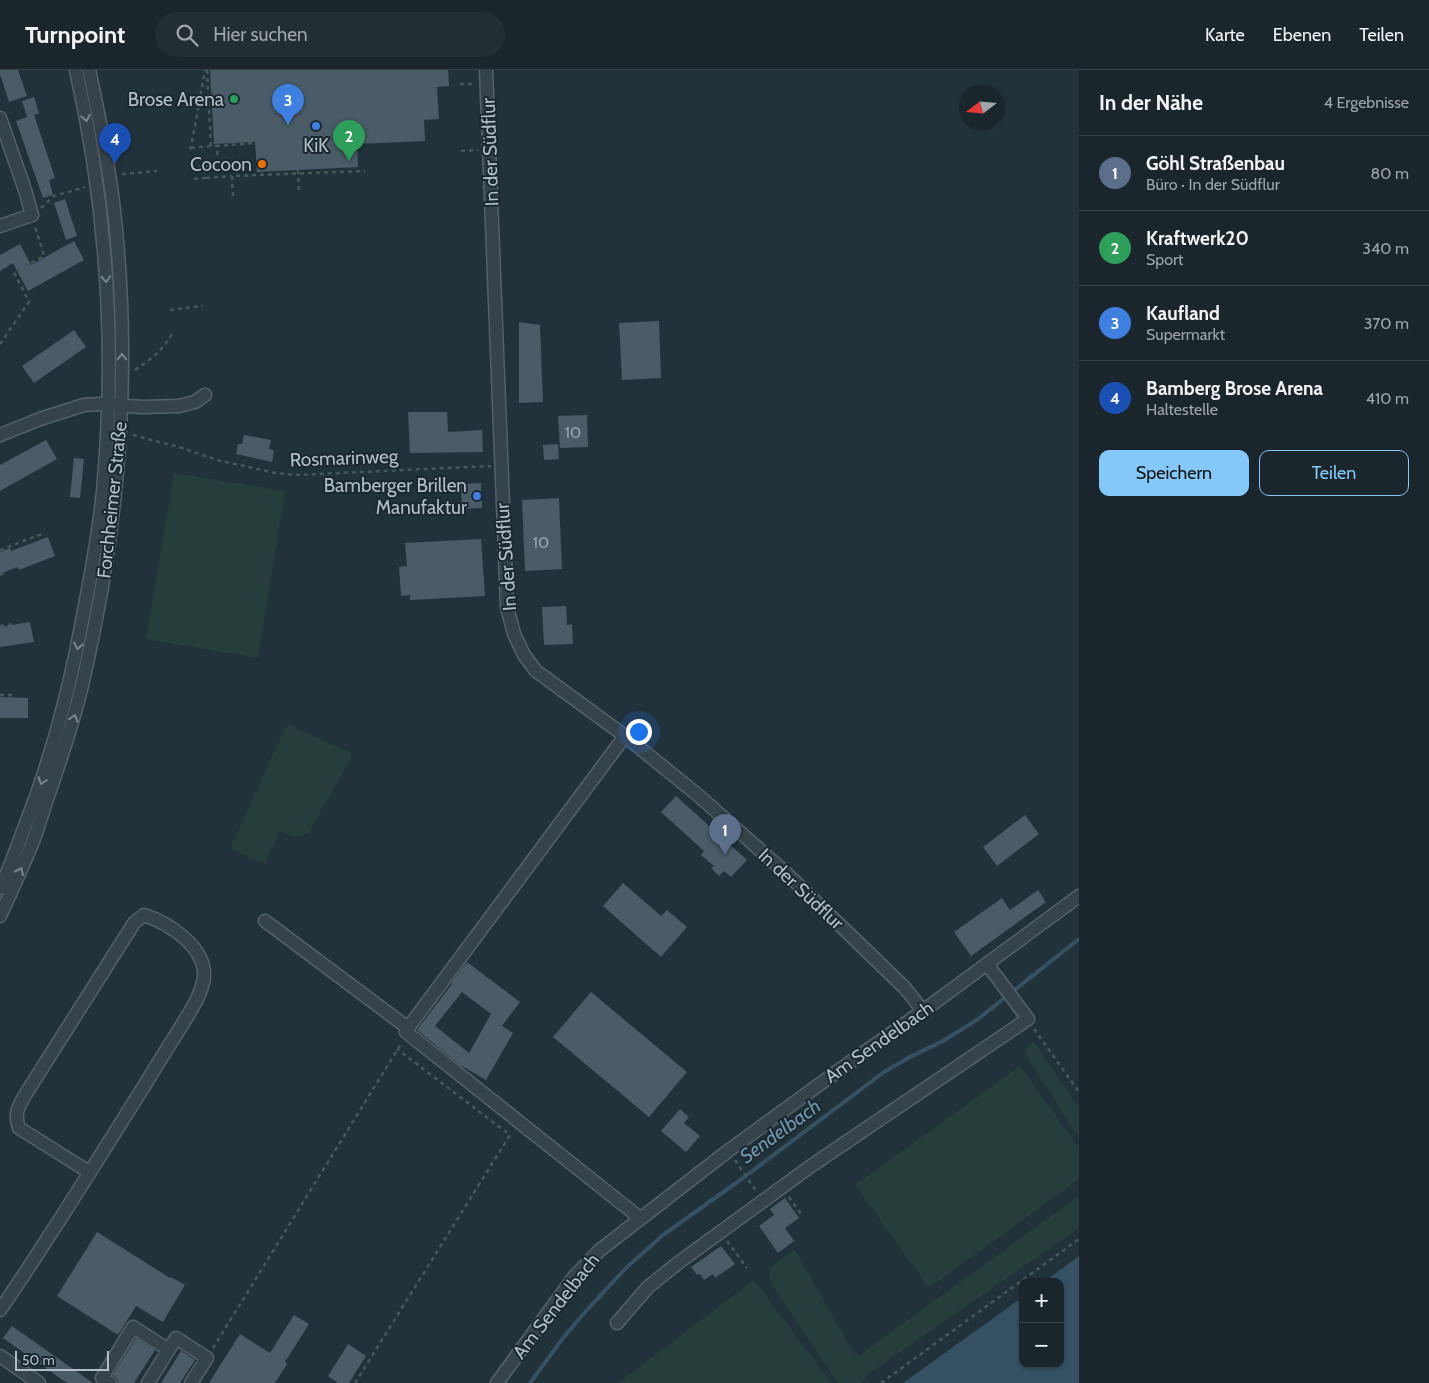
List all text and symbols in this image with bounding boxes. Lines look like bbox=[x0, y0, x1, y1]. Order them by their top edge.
search box bbox=[155, 12, 505, 57]
text: Turnpoint bbox=[25, 20, 125, 49]
icon: search bbox=[173, 21, 201, 49]
text: Hier suchen bbox=[213, 23, 308, 46]
text: Karte bbox=[1205, 24, 1245, 46]
text: Ebenen bbox=[1273, 24, 1331, 46]
text: Teilen bbox=[1359, 24, 1404, 46]
pin: 3 bbox=[272, 84, 304, 125]
north arrow bbox=[959, 85, 1004, 130]
place label: Brose Arena bbox=[128, 88, 224, 111]
text: In der Nähe bbox=[1099, 90, 1203, 115]
marker: Brose Arena bbox=[228, 93, 240, 105]
text: 4 Ergebnisse bbox=[1324, 93, 1409, 112]
street label: In der Südflur bbox=[477, 97, 503, 207]
one-way arrow bbox=[80, 113, 91, 122]
marker: KiK bbox=[310, 120, 322, 132]
pin: 2 bbox=[333, 120, 365, 161]
pin: 4 bbox=[99, 123, 131, 164]
place label: KiK bbox=[303, 134, 329, 157]
text: Göhl Straßenbau bbox=[1146, 152, 1285, 175]
place label: Cocoon bbox=[190, 153, 252, 176]
marker: Cocoon bbox=[256, 158, 268, 170]
text: 1 bbox=[1112, 164, 1118, 183]
text: 80 m bbox=[1371, 164, 1409, 183]
text: Büro · In der Südflur bbox=[1146, 175, 1280, 194]
text: Kraftwerk20 bbox=[1146, 227, 1249, 250]
text: 2 bbox=[1111, 239, 1119, 258]
text: 340 m bbox=[1362, 239, 1409, 258]
text: Sport bbox=[1146, 250, 1183, 269]
one-way arrow bbox=[100, 275, 111, 283]
text: Kaufland bbox=[1146, 302, 1220, 325]
text: 3 bbox=[1111, 314, 1119, 333]
text: 370 m bbox=[1364, 314, 1409, 333]
text: Supermarkt bbox=[1146, 325, 1225, 344]
one-way arrow bbox=[117, 353, 127, 361]
text: Bamberg Brose Arena bbox=[1146, 377, 1323, 400]
text: 4 bbox=[1110, 389, 1120, 408]
text: 410 m bbox=[1366, 389, 1409, 408]
text: Haltestelle bbox=[1146, 400, 1218, 419]
street label: Forchheimer Straße bbox=[92, 420, 132, 580]
house number: 10 bbox=[565, 423, 581, 442]
street label: Rosmarinweg bbox=[289, 445, 399, 471]
button: Speichern bbox=[1099, 450, 1249, 496]
button: Teilen bbox=[1259, 450, 1409, 496]
place label: Bamberger Brillen Manufaktur bbox=[324, 474, 467, 519]
marker: Bamberger Brillen Manufaktur bbox=[471, 490, 483, 502]
street label: In der Südflur bbox=[491, 502, 521, 612]
house number: 10 bbox=[533, 533, 549, 552]
one-way arrow bbox=[73, 642, 83, 650]
one-way arrow bbox=[68, 715, 78, 723]
your location bbox=[626, 719, 652, 745]
one-way arrow bbox=[38, 776, 48, 785]
pin: 1 bbox=[709, 814, 741, 855]
street label: In der Südflur bbox=[754, 844, 848, 934]
one-way arrow bbox=[13, 867, 24, 876]
street label: Am Sendelbach bbox=[820, 996, 938, 1088]
water label: Sendelbach bbox=[735, 1094, 825, 1168]
street label: Am Sendelbach bbox=[508, 1249, 604, 1363]
map controls bbox=[1019, 1278, 1064, 1368]
button: + bbox=[1019, 1278, 1064, 1323]
button: − bbox=[1019, 1323, 1064, 1368]
scale bar bbox=[15, 1348, 109, 1371]
text: 50 m bbox=[22, 1351, 55, 1369]

